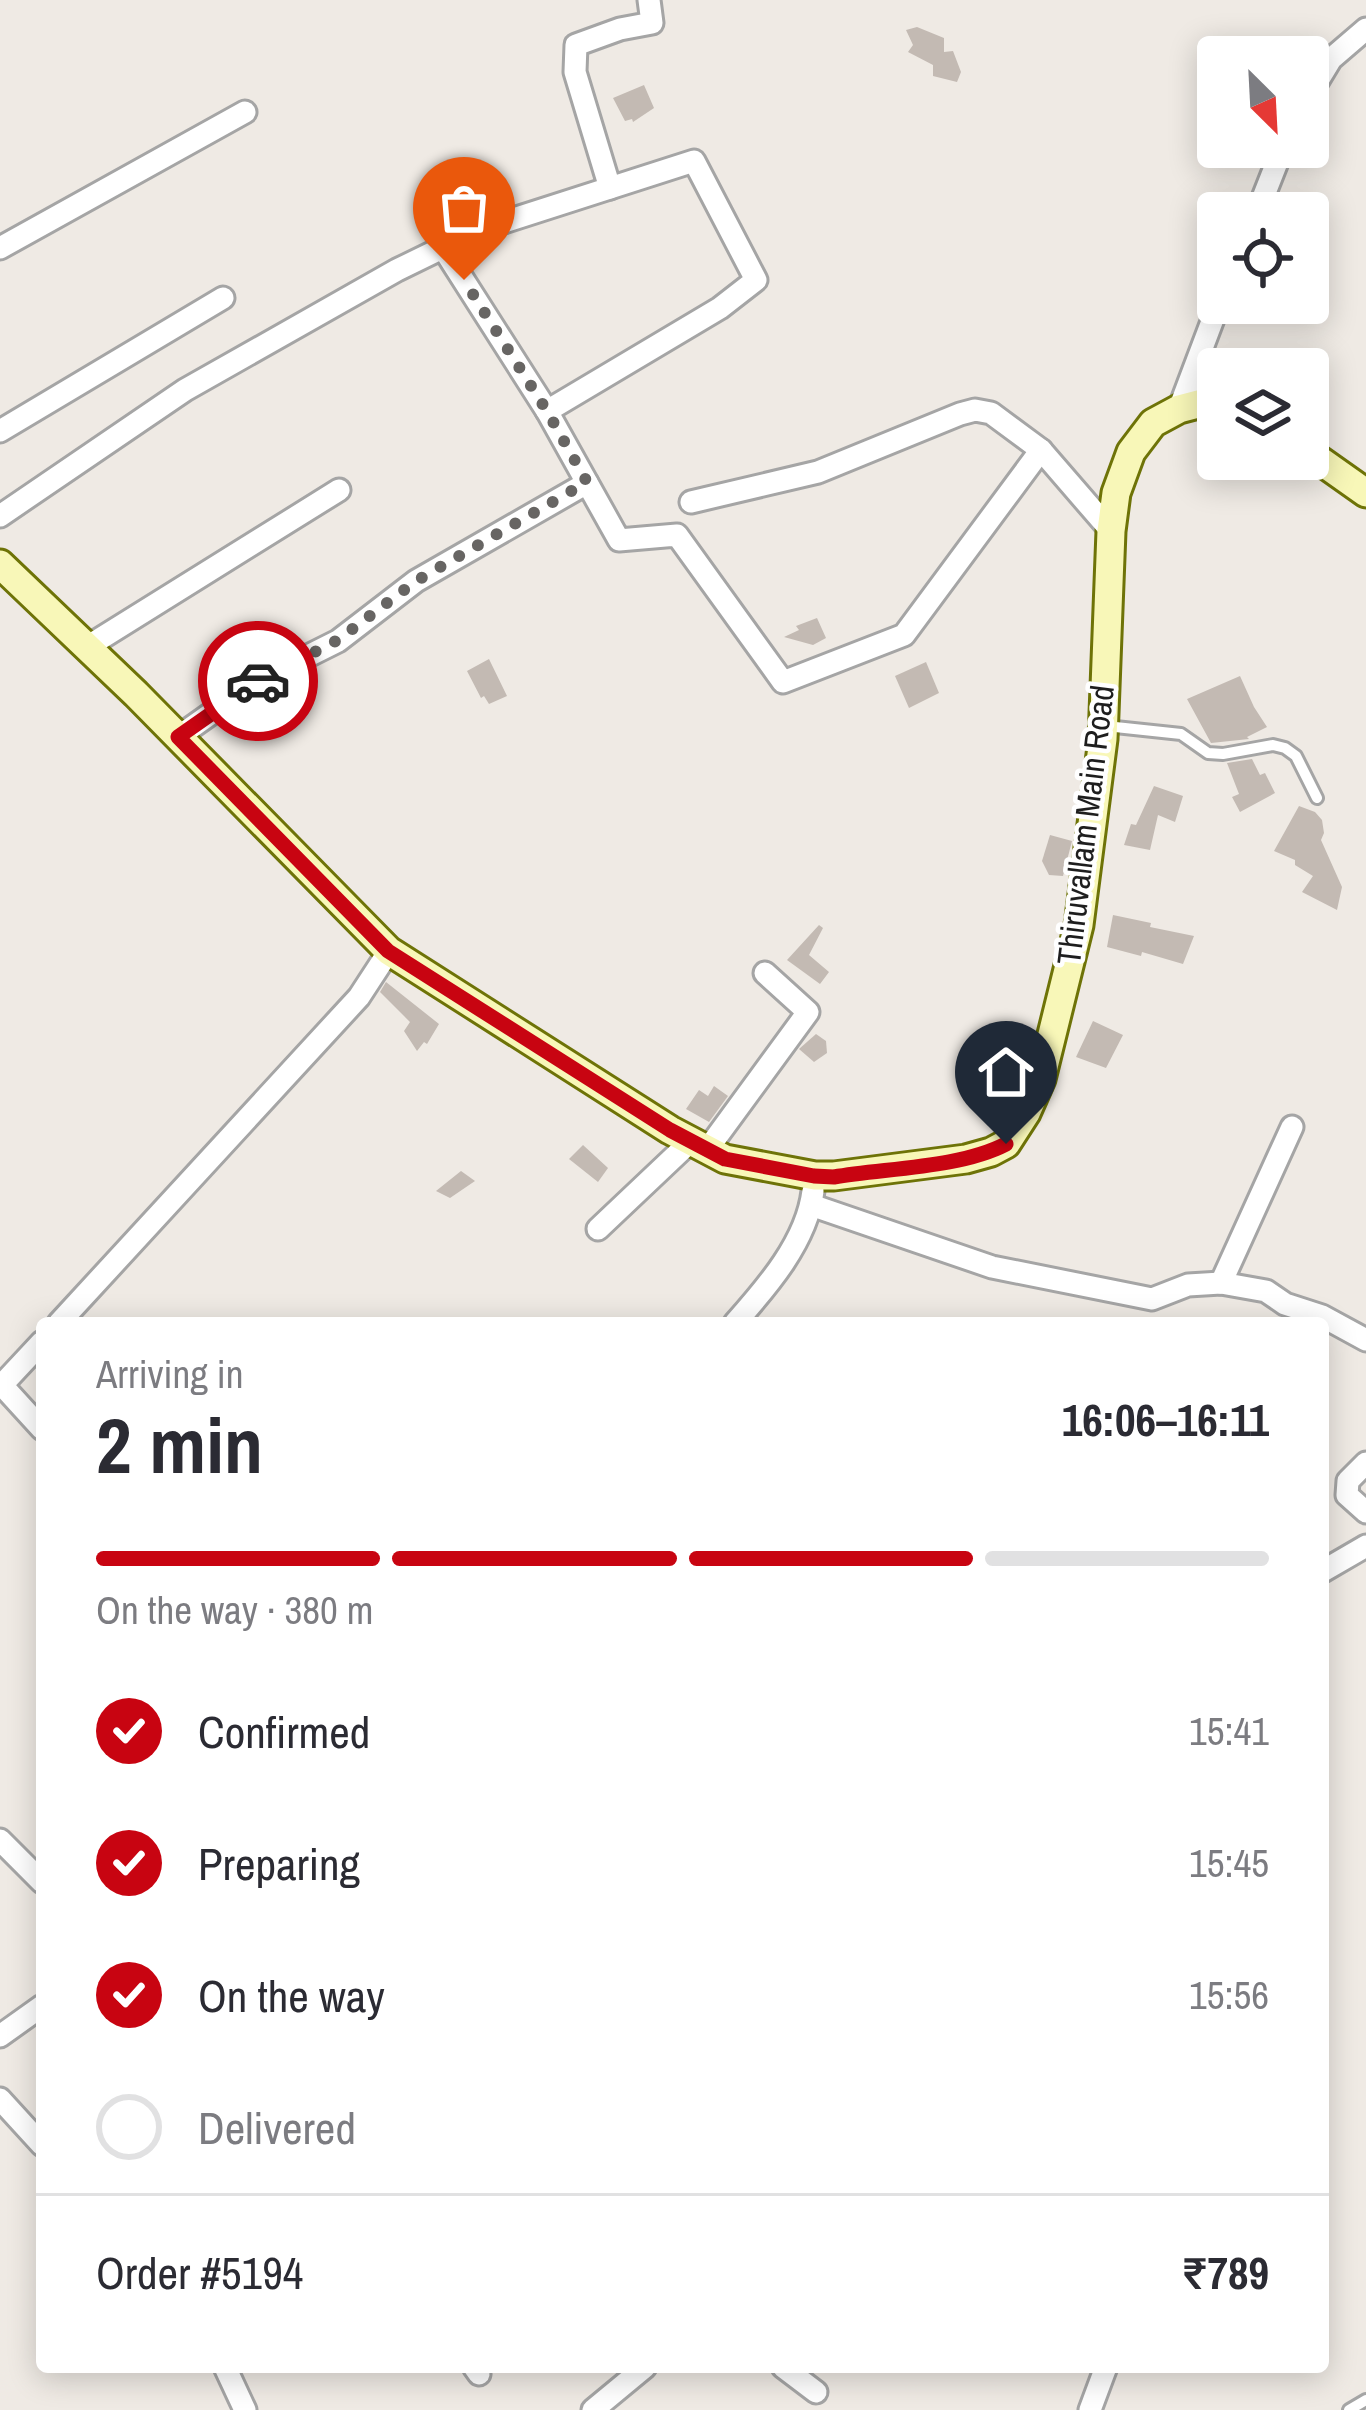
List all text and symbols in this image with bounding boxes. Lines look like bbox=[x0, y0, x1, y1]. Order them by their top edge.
north arrow bbox=[1197, 36, 1329, 168]
map controls bbox=[1197, 36, 1329, 480]
pin bbox=[413, 157, 515, 280]
icon: bag bbox=[431, 175, 497, 241]
button: locate bbox=[1197, 192, 1329, 324]
button: layers bbox=[1197, 348, 1329, 480]
courier bbox=[198, 621, 318, 741]
icon: car bbox=[225, 648, 291, 714]
street label: Thiruvallam Main Road bbox=[1046, 683, 1124, 967]
pin bbox=[955, 1021, 1057, 1144]
icon: home bbox=[973, 1039, 1039, 1105]
text: Arriving in bbox=[96, 1348, 244, 1400]
text: 16:06–16:11 bbox=[1062, 1389, 1269, 1450]
text: 2 min bbox=[96, 1392, 263, 1497]
text: On the way · 380 m bbox=[96, 1584, 373, 1636]
icon: check bbox=[96, 1698, 162, 1764]
text: Confirmed bbox=[198, 1701, 370, 1762]
text: 15:41 bbox=[1189, 1705, 1269, 1757]
icon: check bbox=[96, 1830, 162, 1896]
text: Preparing bbox=[198, 1833, 360, 1894]
text: 15:45 bbox=[1189, 1837, 1269, 1889]
icon: check bbox=[96, 1962, 162, 2028]
text: On the way bbox=[198, 1965, 385, 2026]
text: 15:56 bbox=[1189, 1969, 1269, 2021]
text: Delivered bbox=[198, 2097, 356, 2158]
text: Order #5194 bbox=[96, 2242, 303, 2303]
text: ₹789 bbox=[1181, 2242, 1269, 2303]

